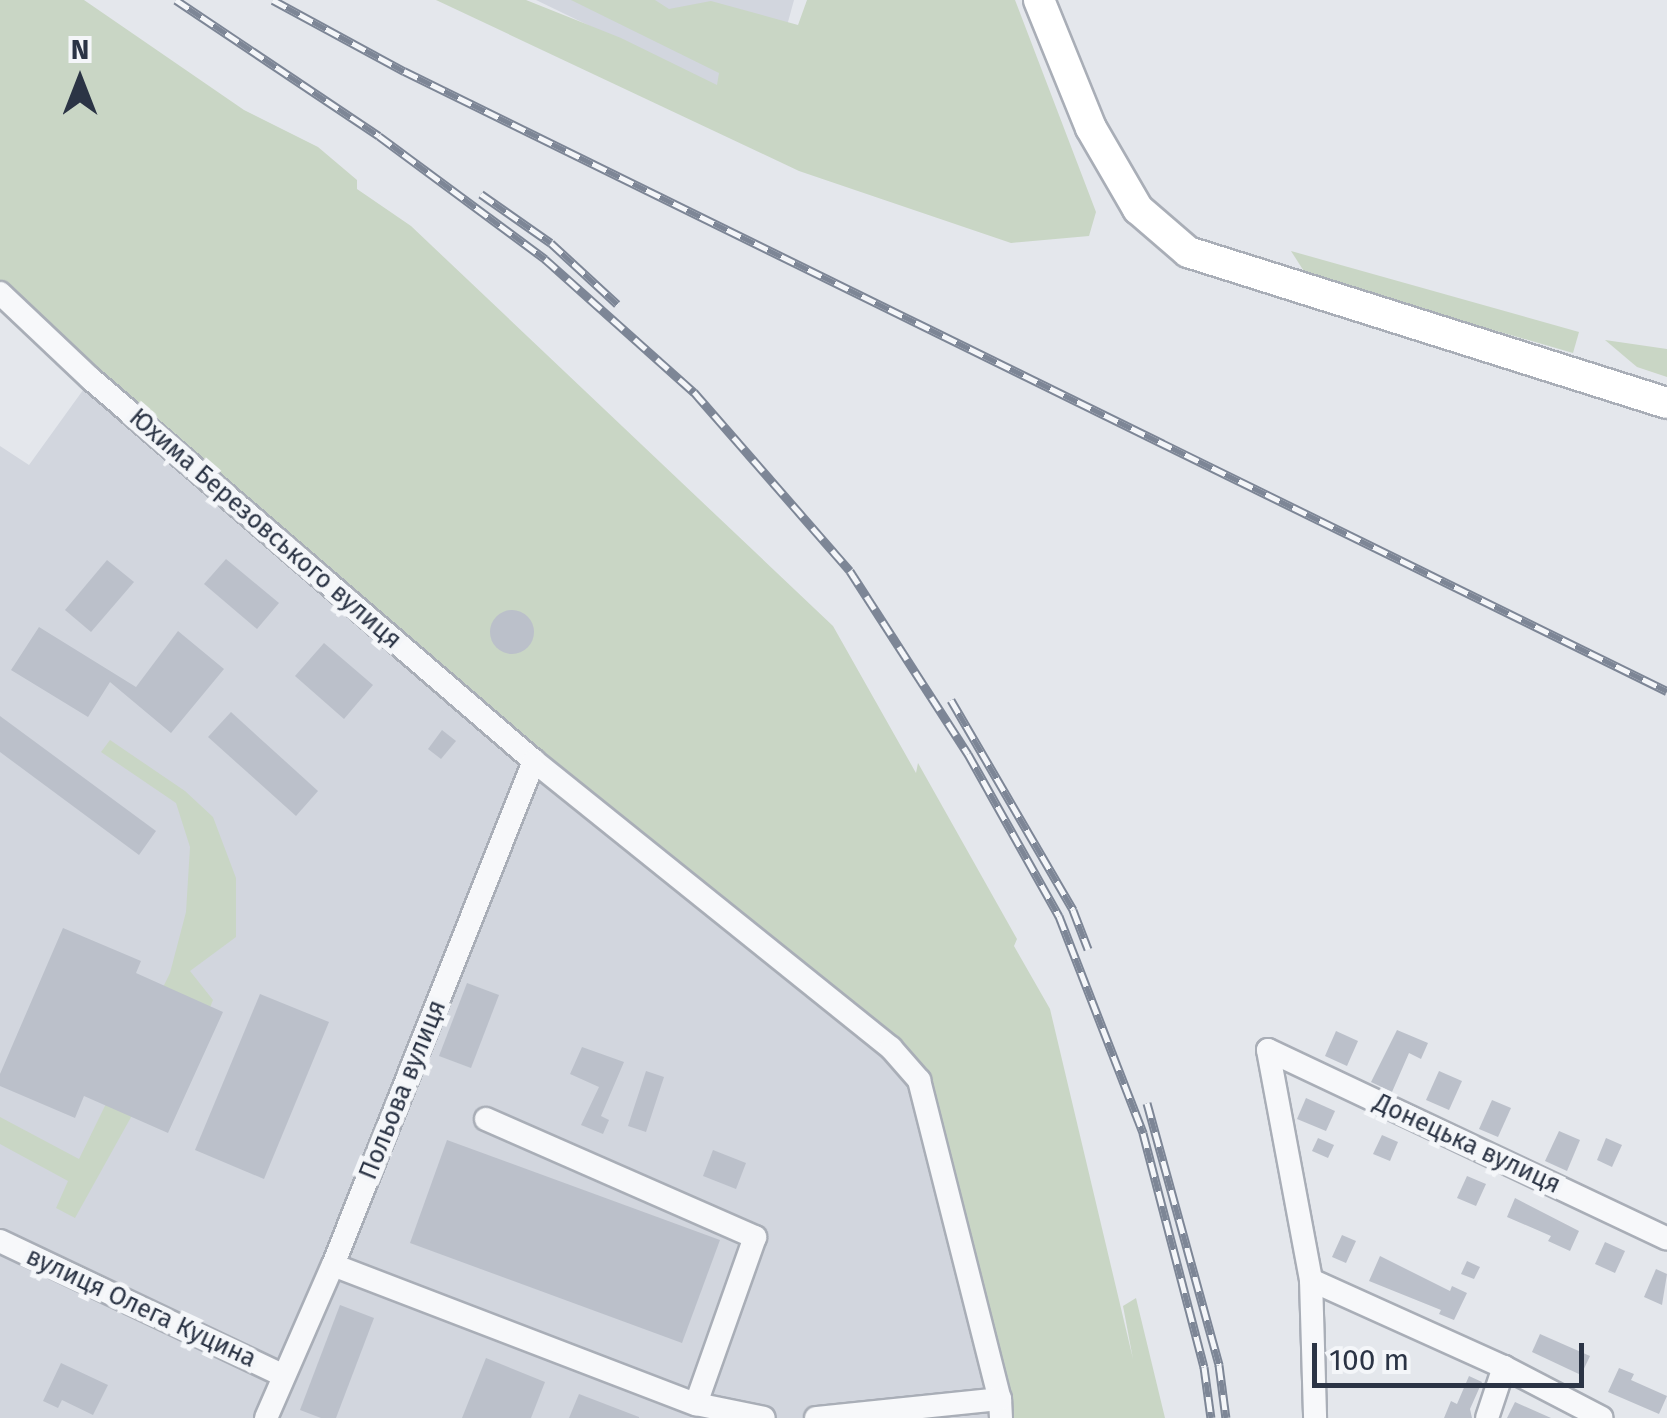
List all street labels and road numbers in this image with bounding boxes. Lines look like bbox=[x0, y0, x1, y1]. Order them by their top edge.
street label: Юхима Березовського вулиця bbox=[123, 403, 407, 655]
street label: Польова вулиця bbox=[353, 996, 453, 1184]
street label: Донецька вулиця bbox=[1369, 1088, 1565, 1200]
street label: вулиця Олега Куцина bbox=[21, 1242, 261, 1374]

